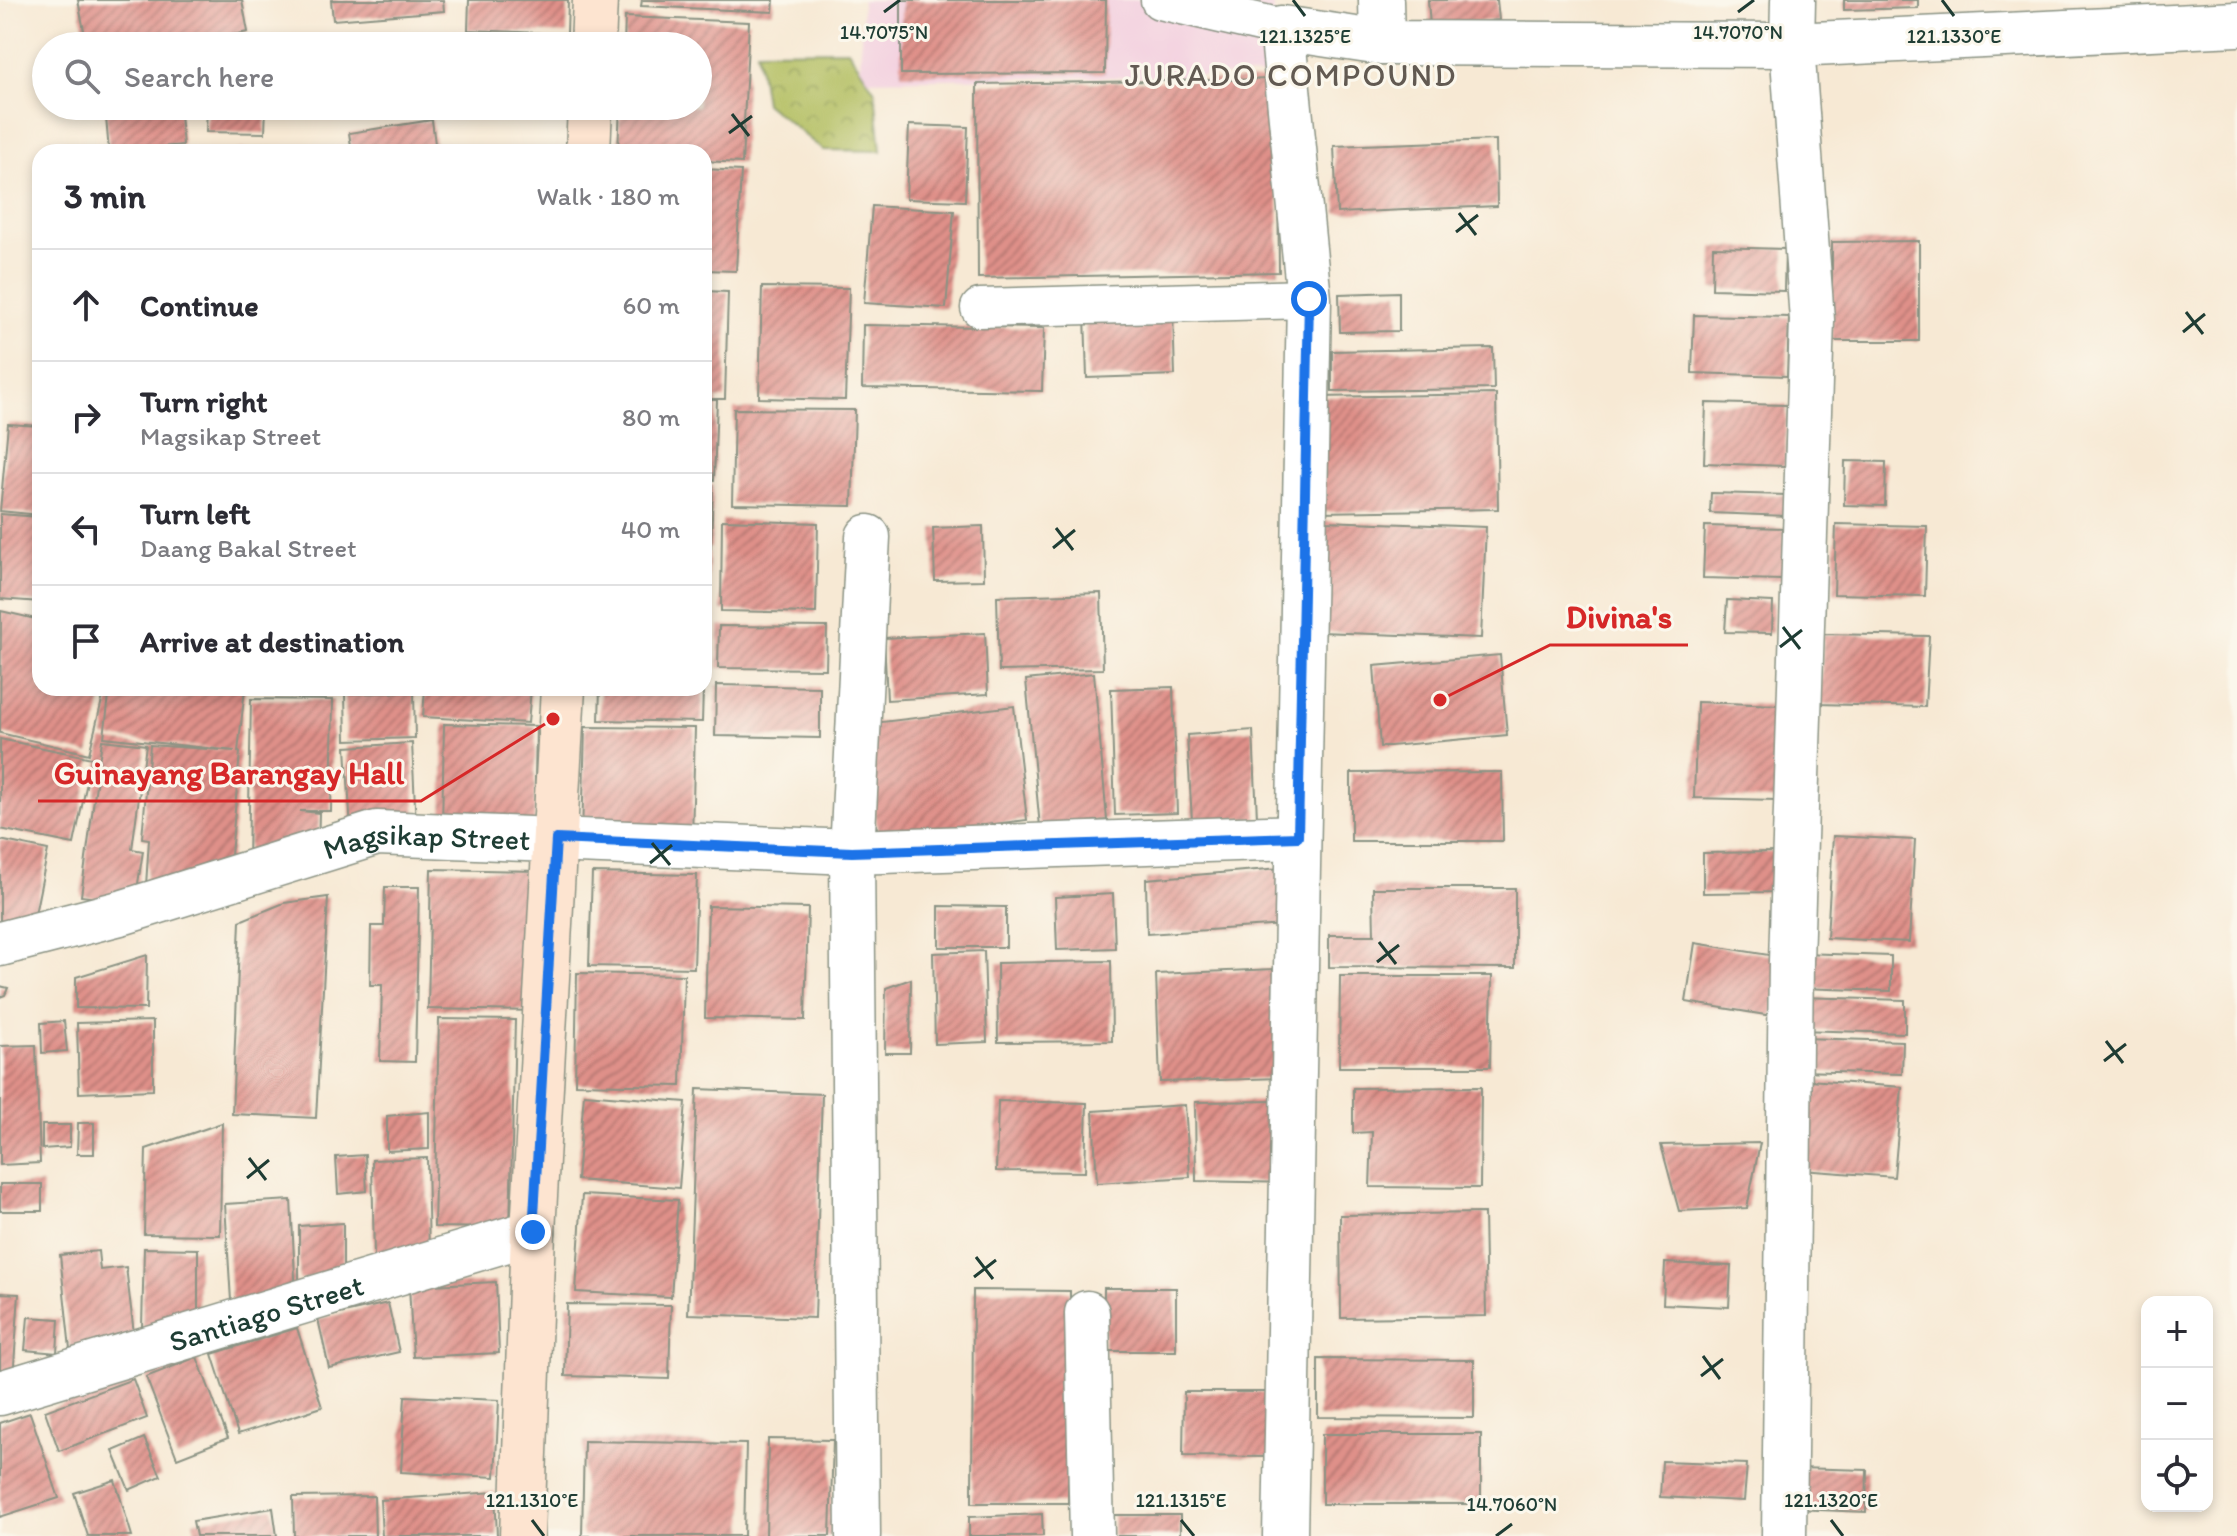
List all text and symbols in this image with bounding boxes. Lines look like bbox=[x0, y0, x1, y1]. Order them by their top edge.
text: 14.7075°N bbox=[840, 20, 928, 44]
text: 14.7070°N bbox=[1693, 20, 1783, 44]
text: 121.1325°E bbox=[1259, 24, 1351, 48]
text: 121.1330°E bbox=[1907, 24, 2001, 48]
search box bbox=[32, 32, 712, 120]
icon: search bbox=[60, 54, 104, 98]
district label: JURADO COMPOUND bbox=[1125, 56, 1457, 94]
text: Search here bbox=[124, 58, 274, 95]
text: 3 min bbox=[64, 176, 146, 217]
text: Walk · 180 m bbox=[537, 180, 680, 212]
route start bbox=[1291, 281, 1327, 317]
icon: ahead bbox=[64, 283, 108, 327]
text: Continue bbox=[140, 287, 259, 324]
text: 60 m bbox=[623, 289, 680, 321]
text: Turn right bbox=[140, 383, 268, 420]
icon: right bbox=[64, 395, 108, 439]
text: 80 m bbox=[622, 401, 680, 433]
text: Magsikap Street bbox=[140, 420, 321, 452]
text: Turn left bbox=[140, 495, 251, 532]
icon: left bbox=[64, 507, 108, 551]
text: 40 m bbox=[621, 513, 680, 545]
text: Daang Bakal Street bbox=[140, 532, 357, 564]
callout: Divina's bbox=[1550, 589, 1688, 645]
text: Divina's bbox=[1566, 598, 1672, 636]
icon: arrive bbox=[64, 619, 108, 663]
text: Arrive at destination bbox=[140, 623, 404, 660]
callout: Guinayang Barangay Hall bbox=[38, 745, 421, 801]
text: Guinayang Barangay Hall bbox=[54, 754, 405, 792]
street label: Magsikap Street bbox=[318, 814, 531, 867]
route end bbox=[515, 1214, 551, 1250]
street label: Santiago Street bbox=[165, 1266, 368, 1359]
map controls bbox=[2141, 1296, 2213, 1512]
button: + bbox=[2141, 1296, 2213, 1368]
button: − bbox=[2141, 1368, 2213, 1440]
button: locate bbox=[2141, 1440, 2213, 1512]
text: 121.1310°E bbox=[486, 1488, 578, 1512]
text: 121.1315°E bbox=[1136, 1488, 1226, 1512]
text: 121.1320°E bbox=[1784, 1488, 1878, 1512]
text: 14.7060°N bbox=[1467, 1492, 1557, 1516]

